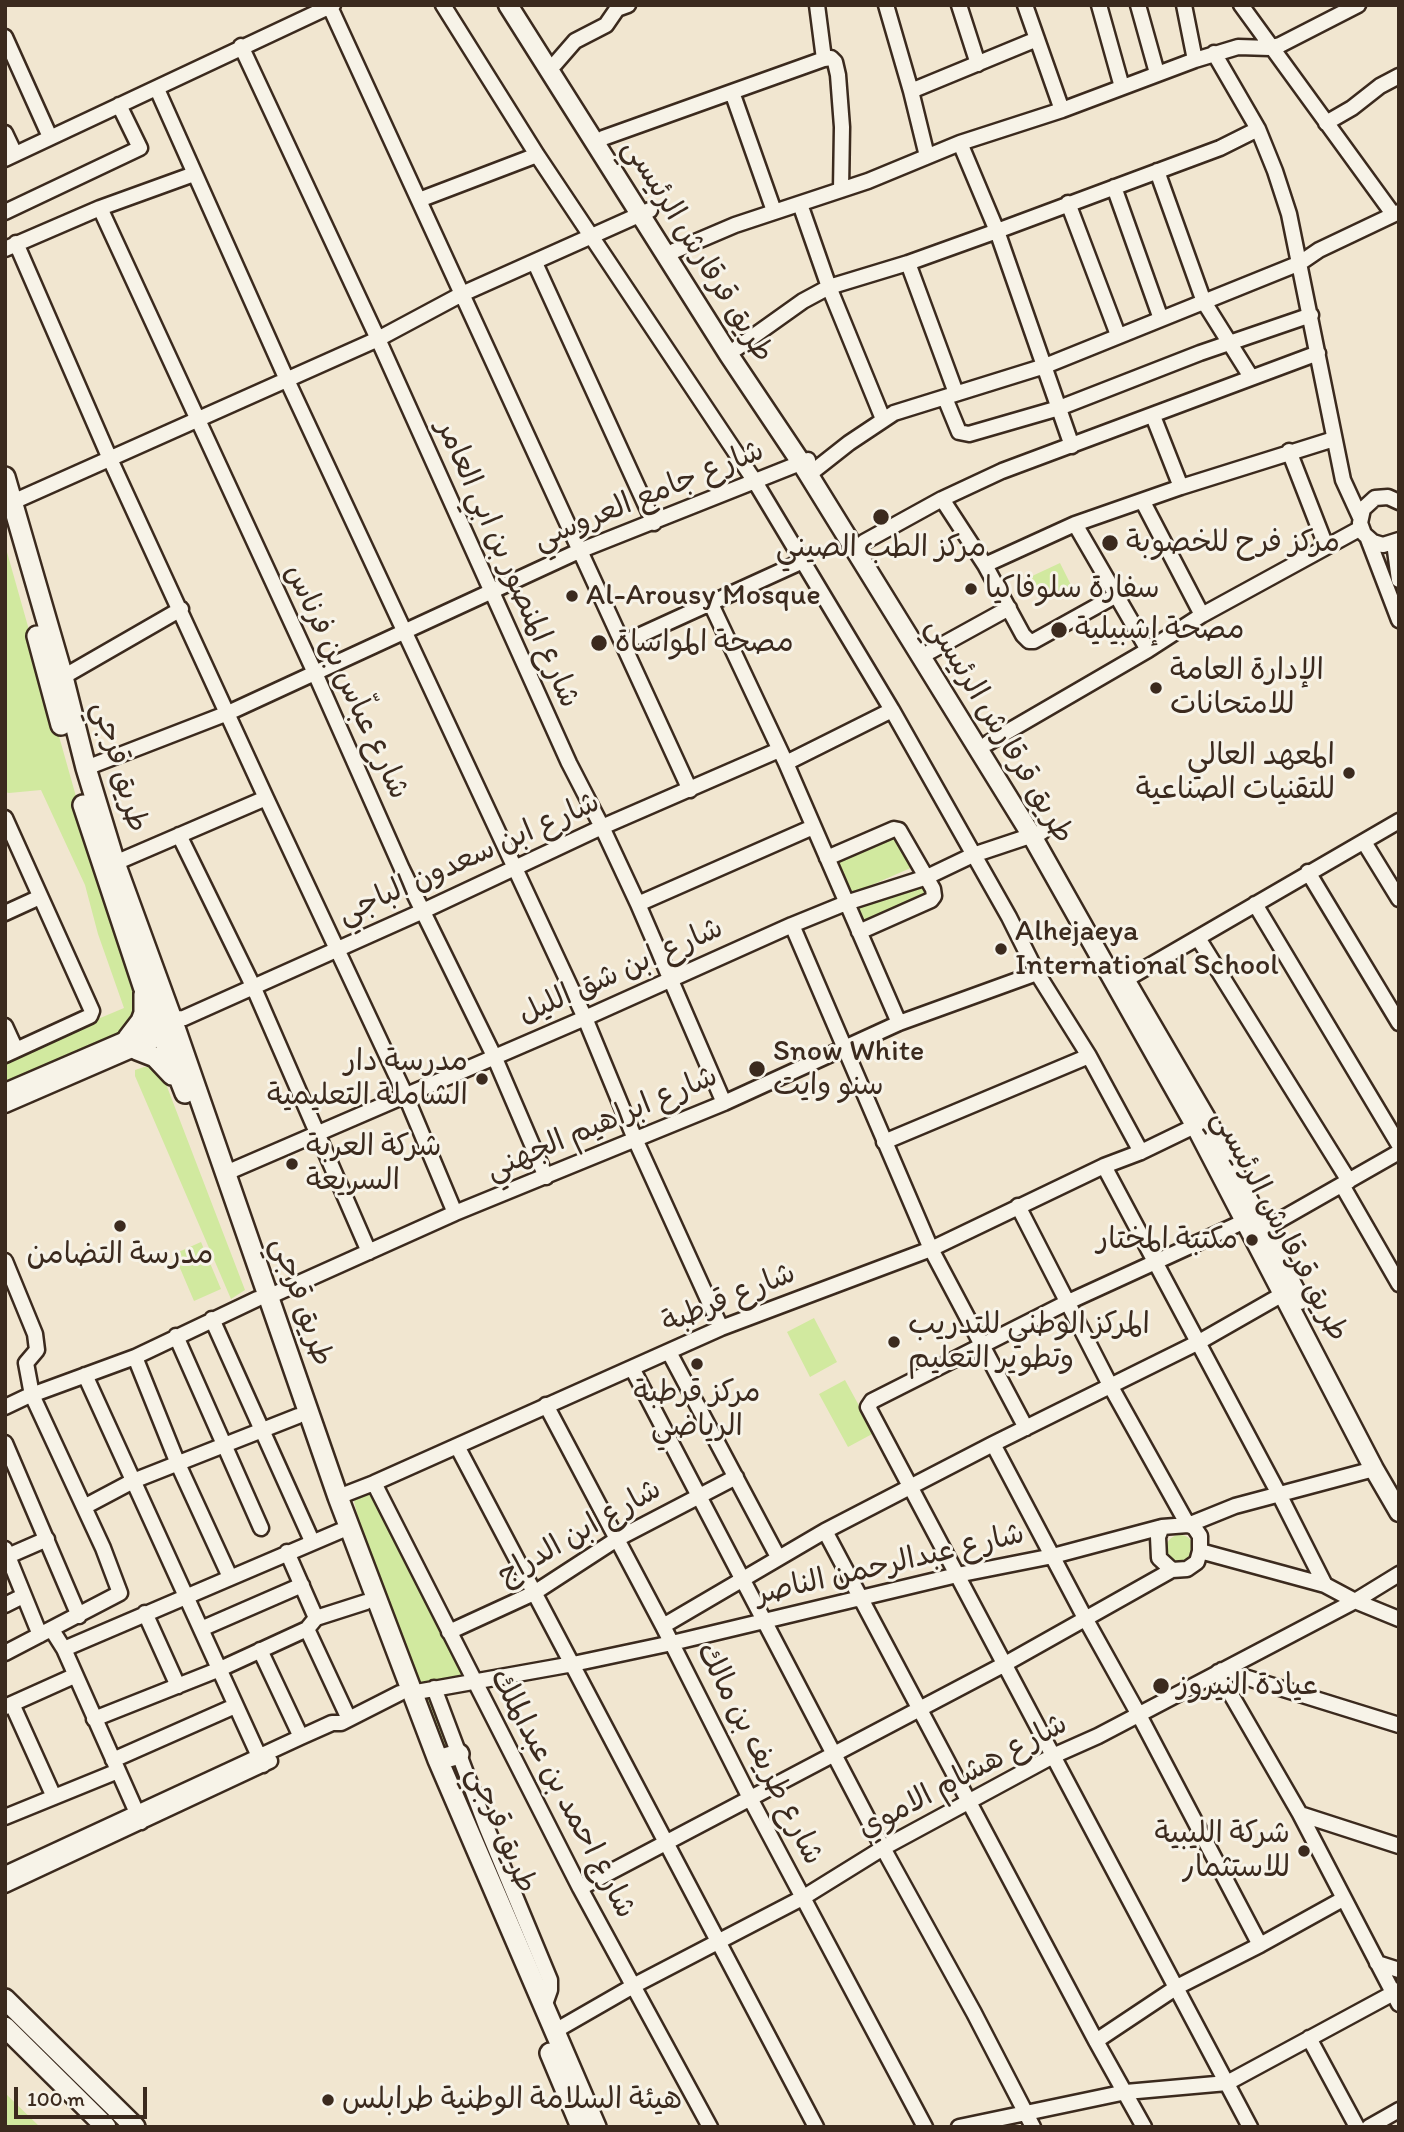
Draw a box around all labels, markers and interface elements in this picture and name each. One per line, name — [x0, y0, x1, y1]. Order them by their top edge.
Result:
street label: طريق قرقارش الرئيسي — [614, 132, 780, 370]
street label: شارع المنصور بن ابي العامر — [427, 414, 587, 714]
street label: شارع جامع العروسي — [529, 433, 769, 559]
marker: مركز الطب الصيني — [871, 507, 891, 527]
place label: مركز فرح للخصوبة — [1126, 525, 1340, 561]
place label: مركز الطب الصيني — [776, 530, 986, 566]
marker: مركز فرح للخصوبة — [1100, 533, 1120, 553]
street label: شارع عباّس بن فرناس — [276, 559, 416, 805]
place label: سفارة سلوفاكيا — [985, 571, 1160, 607]
place label: Al-Arousy Mosque — [586, 578, 821, 614]
marker: سفارة سلوفاكيا — [963, 581, 979, 597]
marker: Al-Arousy Mosque — [564, 588, 580, 604]
street label: طريق قرقارش الرئيسي — [917, 611, 1081, 851]
place label: مصحة إشبيلية — [1075, 612, 1244, 648]
marker: مصحة إشبيلية — [1049, 620, 1069, 640]
place label: مصحة المواساة — [615, 625, 794, 661]
marker: مصحة المواساة — [589, 633, 609, 653]
place label: الإدارة العامة للامتحانات — [1170, 653, 1324, 724]
marker: الإدارة العامة للامتحانات — [1148, 680, 1164, 696]
street label: طريق قرجي — [83, 698, 155, 836]
place label: المعهد العالي للتقنيات الصناعية — [1136, 738, 1335, 808]
marker: المعهد العالي للتقنيات الصناعية — [1341, 765, 1357, 781]
street label: شارع ابن سعدون الباجي — [332, 785, 606, 933]
street label: شارع ابن شق الليل — [513, 911, 729, 1033]
place label: Alhejaeya International School — [1015, 914, 1279, 984]
marker: Alhejaeya International School — [993, 941, 1009, 957]
place label: Snow White سنو وايت — [773, 1034, 924, 1104]
place label: مدرسة دار الشاملة التعليمية — [267, 1044, 468, 1114]
street label: شارع ابراهيم الجهني — [481, 1059, 723, 1189]
marker: Snow White سنو وايت — [747, 1059, 767, 1079]
marker: مدرسة دار الشاملة التعليمية — [474, 1071, 490, 1087]
street label: طريق قرقارش الرئيسي — [1203, 1104, 1355, 1348]
place label: شركة العربة السريعة — [306, 1129, 441, 1200]
marker: شركة العربة السريعة — [284, 1156, 300, 1172]
marker: مدرسة التضامن — [112, 1218, 128, 1234]
place label: مكتبة المختار — [1097, 1222, 1238, 1258]
marker: مكتبة المختار — [1244, 1232, 1260, 1248]
street label: طريق قرجي — [262, 1233, 340, 1371]
place label: مدرسة التضامن — [26, 1237, 214, 1273]
street label: شارع قرطبة — [657, 1256, 801, 1342]
place label: المركز الوطني للتدريب وتطوير التعليم — [908, 1307, 1150, 1378]
marker: المركز الوطني للتدريب وتطوير التعليم — [886, 1334, 902, 1350]
marker: مركز قرطبة الرياضي — [689, 1356, 705, 1372]
place label: مركز قرطبة الرياضي — [633, 1375, 761, 1446]
street label: شارع ابن الدراج — [492, 1472, 668, 1594]
street label: شارع عبدالرحمن الناصر — [752, 1517, 1028, 1613]
street label: شارع طريف بن مالك — [687, 1637, 831, 1871]
street label: شارع احمد بن عبدالملك — [481, 1663, 643, 1925]
place label: عيادة النيروز — [1177, 1668, 1318, 1704]
marker: عيادة النيروز — [1151, 1676, 1171, 1696]
street label: شارع هشام الاموي — [852, 1707, 1074, 1847]
street label: طريق قرجي — [458, 1761, 544, 1899]
place label: شركة الليبية للاستثمار — [1155, 1816, 1290, 1886]
marker: شركة الليبية للاستثمار — [1296, 1843, 1312, 1859]
scale bar — [18, 2072, 150, 2116]
place label: هيئة السلامة الوطنية طرابلس — [342, 2082, 682, 2118]
text: 100 m — [27, 2086, 85, 2111]
marker: هيئة السلامة الوطنية طرابلس — [320, 2092, 336, 2108]

